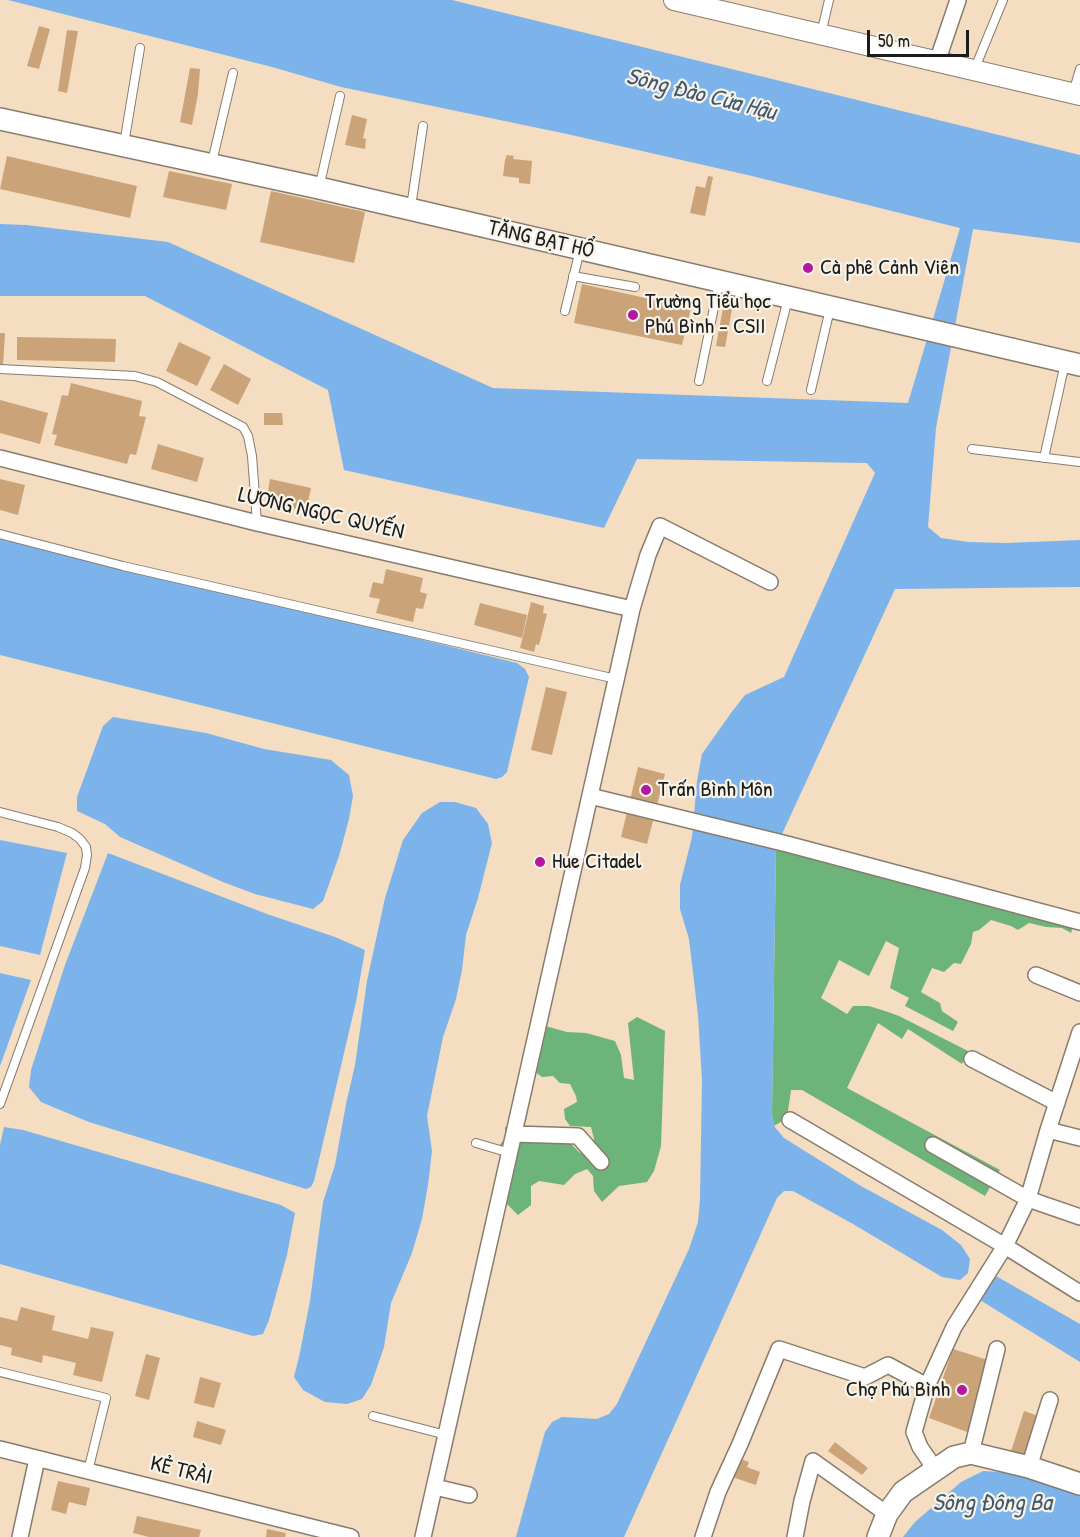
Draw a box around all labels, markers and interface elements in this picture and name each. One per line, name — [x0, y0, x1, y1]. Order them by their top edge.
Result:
scale bar — [870, 18, 972, 56]
text: 50 m — [878, 28, 910, 53]
water label: Sông Đào Cửa Hậu — [623, 62, 779, 128]
street label: TĂNG BẠT HỔ — [485, 215, 597, 265]
place label: Cà phê Cảnh Viên — [820, 255, 959, 281]
marker: Cà phê Cảnh Viên — [801, 261, 815, 275]
place label: Trường Tiểu học Phú Bình - CSII — [645, 289, 771, 340]
marker: Trường Tiểu học Phú Bình - CSII — [626, 308, 640, 322]
street label: LƯƠNG NGỌC QUYẾN — [236, 482, 406, 546]
place label: Trấn Bình Môn — [658, 777, 773, 803]
marker: Trấn Bình Môn — [639, 783, 653, 797]
place label: Hue Citadel — [552, 849, 641, 875]
marker: Hue Citadel — [533, 855, 547, 869]
place label: Chợ Phú Bình — [846, 1377, 950, 1403]
marker: Chợ Phú Bình — [955, 1383, 969, 1397]
street label: KẺ TRÀI — [147, 1451, 215, 1491]
water label: Sông Đông Ba — [932, 1490, 1052, 1518]

